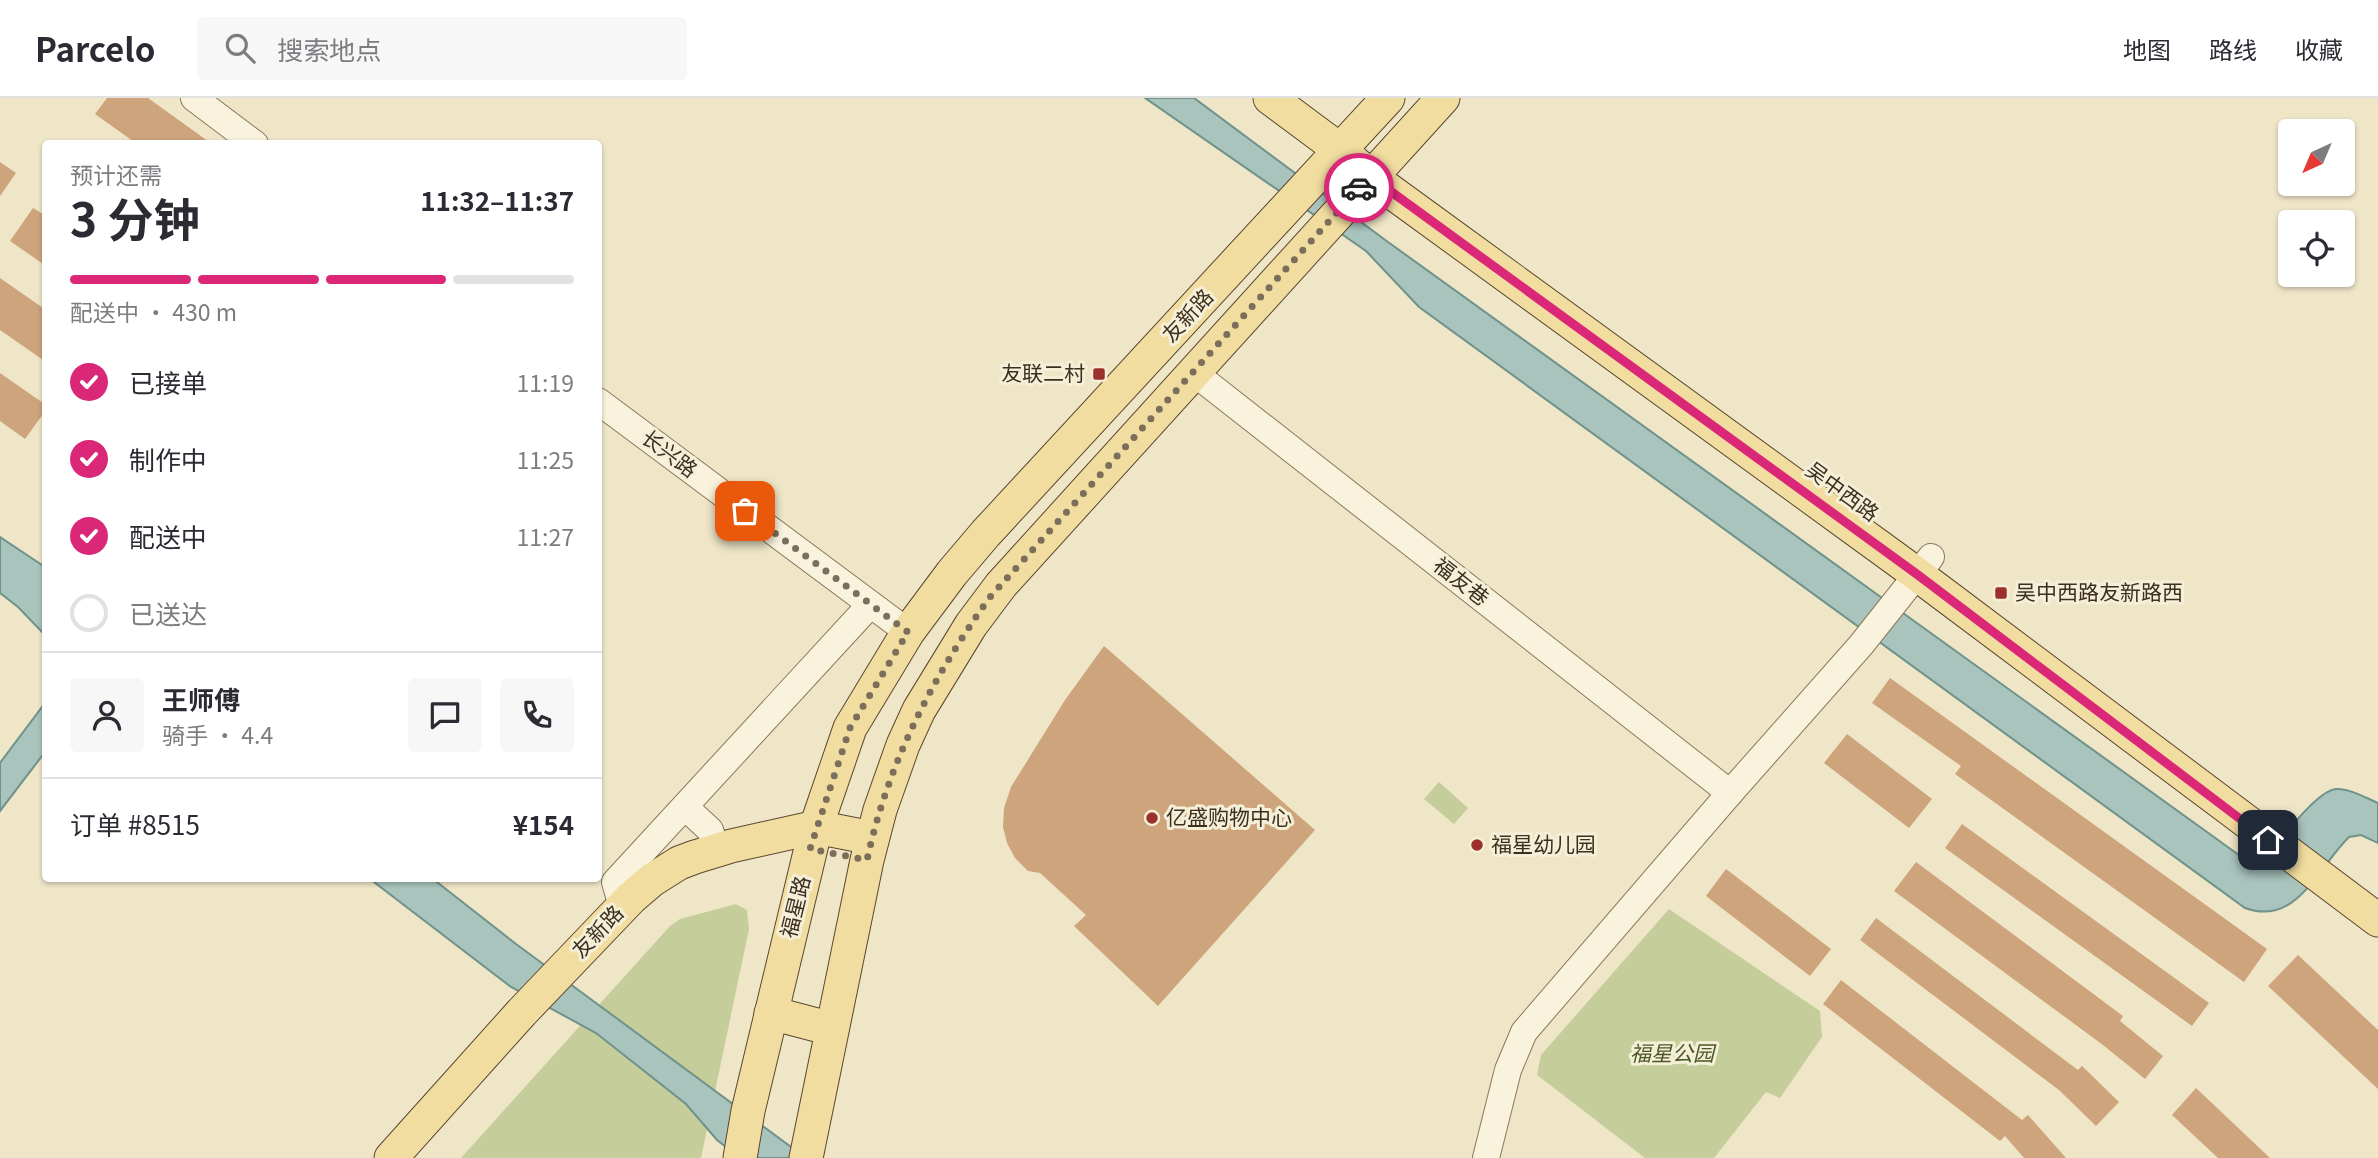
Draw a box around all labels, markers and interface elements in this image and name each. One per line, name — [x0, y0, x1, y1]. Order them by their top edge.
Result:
search box — [197, 17, 687, 80]
text: Parcelo — [35, 24, 155, 72]
icon: search — [221, 29, 259, 67]
text: 搜索地点 — [277, 30, 381, 67]
text: 地图 — [2123, 31, 2171, 66]
text: 路线 — [2209, 31, 2257, 66]
text: 收藏 — [2295, 31, 2343, 66]
north arrow — [2278, 119, 2356, 196]
map controls — [2278, 119, 2355, 287]
courier — [1324, 153, 1394, 223]
text: 预计还需 — [70, 157, 162, 191]
icon: car — [1340, 169, 1378, 207]
text: 11:32–11:37 — [420, 181, 574, 218]
text: 3 分钟 — [70, 184, 200, 250]
button: locate — [2278, 210, 2355, 287]
street label: 友新路 — [1154, 281, 1219, 348]
text: 配送中 · 430 m — [70, 294, 237, 328]
place label: 友联二村 — [1001, 357, 1085, 387]
icon: check — [70, 363, 108, 401]
text: 已接单 — [129, 363, 207, 400]
text: 11:19 — [517, 365, 574, 399]
marker: 友联二村 — [1091, 366, 1107, 382]
street label: 长兴路 — [636, 421, 704, 483]
icon: check — [70, 440, 108, 478]
text: 制作中 — [129, 440, 207, 477]
text: 11:25 — [517, 442, 574, 476]
street label: 吴中西路 — [1800, 454, 1886, 527]
pin — [715, 481, 775, 541]
icon: bag — [726, 492, 764, 530]
icon: check — [70, 517, 108, 555]
text: 配送中 — [129, 517, 207, 554]
text: 11:27 — [517, 519, 574, 553]
street label: 福友巷 — [1428, 549, 1496, 612]
place label: 吴中西路友新路西 — [2015, 576, 2183, 606]
marker: 吴中西路友新路西 — [1993, 585, 2009, 601]
text: 已送达 — [129, 594, 207, 631]
button: person — [70, 678, 144, 752]
button: chat — [408, 678, 482, 752]
button: phone — [500, 678, 574, 752]
text: 王师傅 — [162, 680, 240, 717]
text: 骑手 · 4.4 — [162, 717, 273, 751]
place label: 亿盛购物中心 — [1166, 801, 1292, 831]
text: 订单 #8515 — [70, 805, 200, 842]
text: ¥154 — [513, 805, 574, 842]
marker: 亿盛购物中心 — [1144, 810, 1160, 826]
pin — [2238, 810, 2298, 870]
icon: home — [2249, 821, 2287, 859]
place label: 福星幼儿园 — [1491, 828, 1596, 858]
marker: 福星幼儿园 — [1469, 837, 1485, 853]
street label: 福星路 — [772, 872, 816, 941]
street label: 友新路 — [564, 898, 629, 964]
park label: 福星公园 — [1630, 1037, 1717, 1067]

